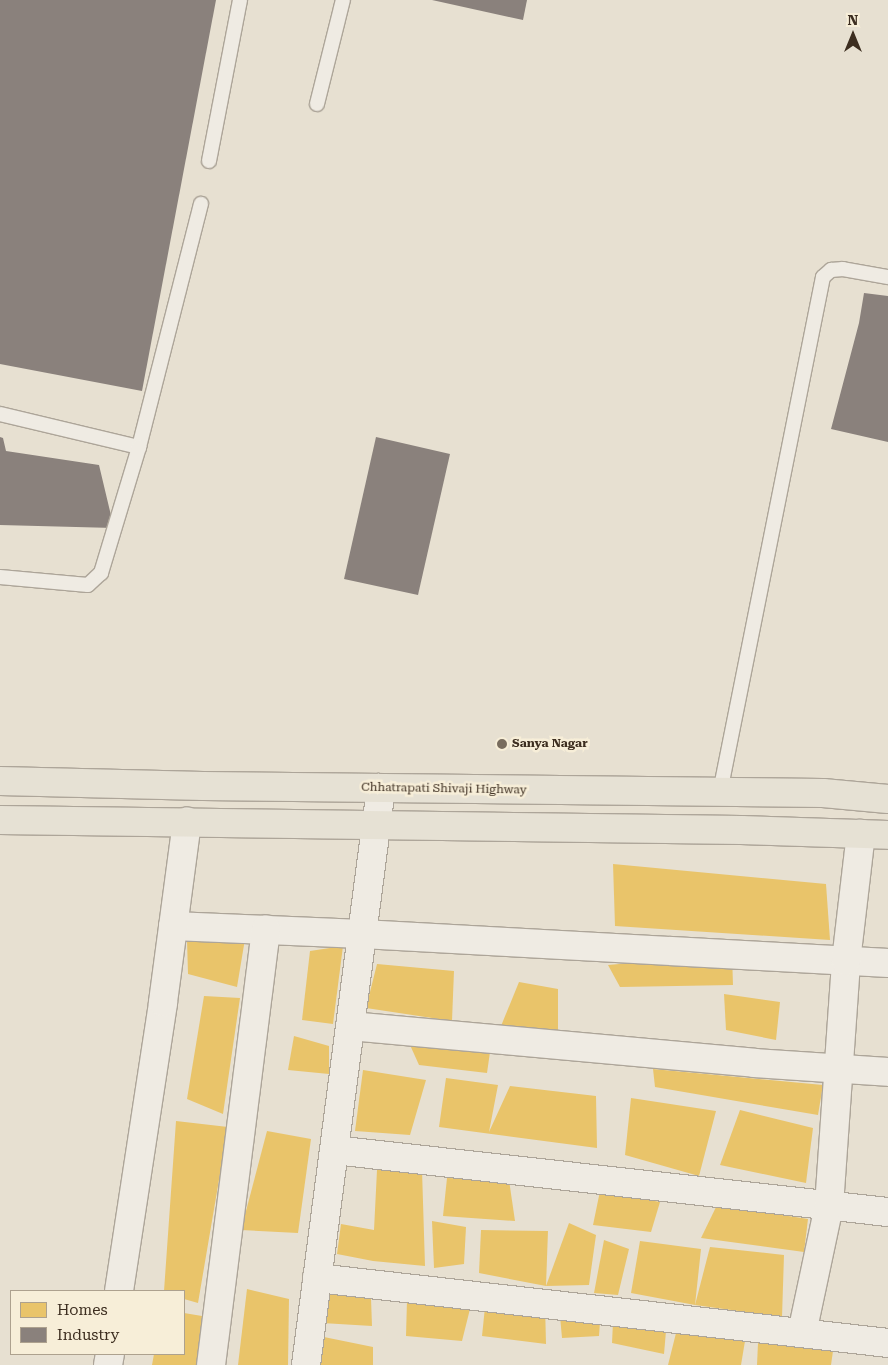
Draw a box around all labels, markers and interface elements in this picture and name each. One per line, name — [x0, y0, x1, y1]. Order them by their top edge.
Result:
north arrow — [828, 10, 878, 60]
text: N — [848, 12, 858, 28]
place label: Sanya Nagar — [512, 737, 588, 751]
marker: Sanya Nagar — [496, 738, 508, 750]
street label: Chhatrapati Shivaji Highway — [361, 780, 527, 798]
legend — [10, 1290, 185, 1355]
text: Homes — [57, 1301, 108, 1319]
text: Industry — [57, 1326, 119, 1344]

